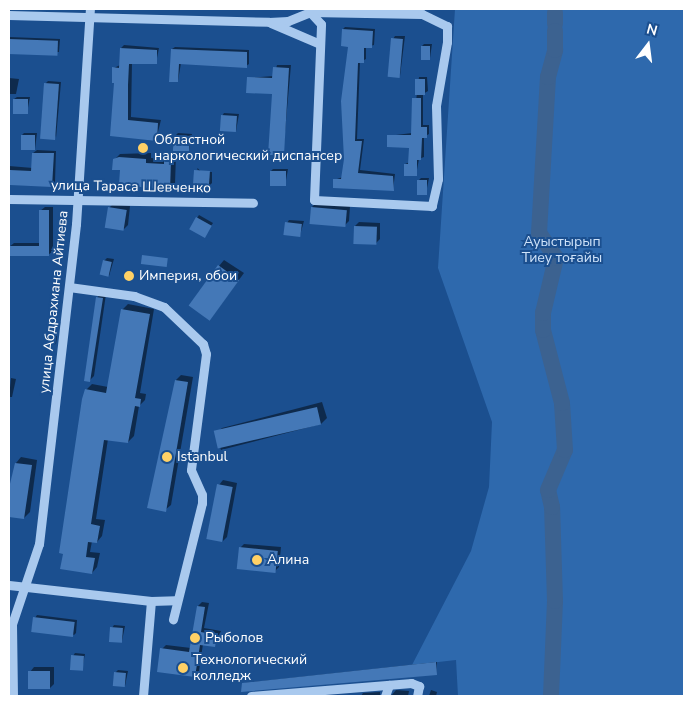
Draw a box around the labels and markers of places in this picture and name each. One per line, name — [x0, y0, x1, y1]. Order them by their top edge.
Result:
place label: Областной наркологический диспансер — [154, 132, 342, 164]
marker: Областной наркологический диспансер — [136, 141, 150, 155]
place label: Империя, обои — [139, 268, 237, 284]
marker: Империя, обои — [123, 270, 135, 282]
place label: Istanbul — [177, 449, 228, 465]
marker: Istanbul — [161, 451, 173, 463]
place label: Алина — [267, 552, 309, 568]
marker: Алина — [251, 554, 263, 566]
place label: Рыболов — [205, 630, 263, 646]
marker: Рыболов — [189, 632, 201, 644]
place label: Технологический колледж — [193, 652, 307, 684]
marker: Технологический колледж — [177, 662, 189, 674]

